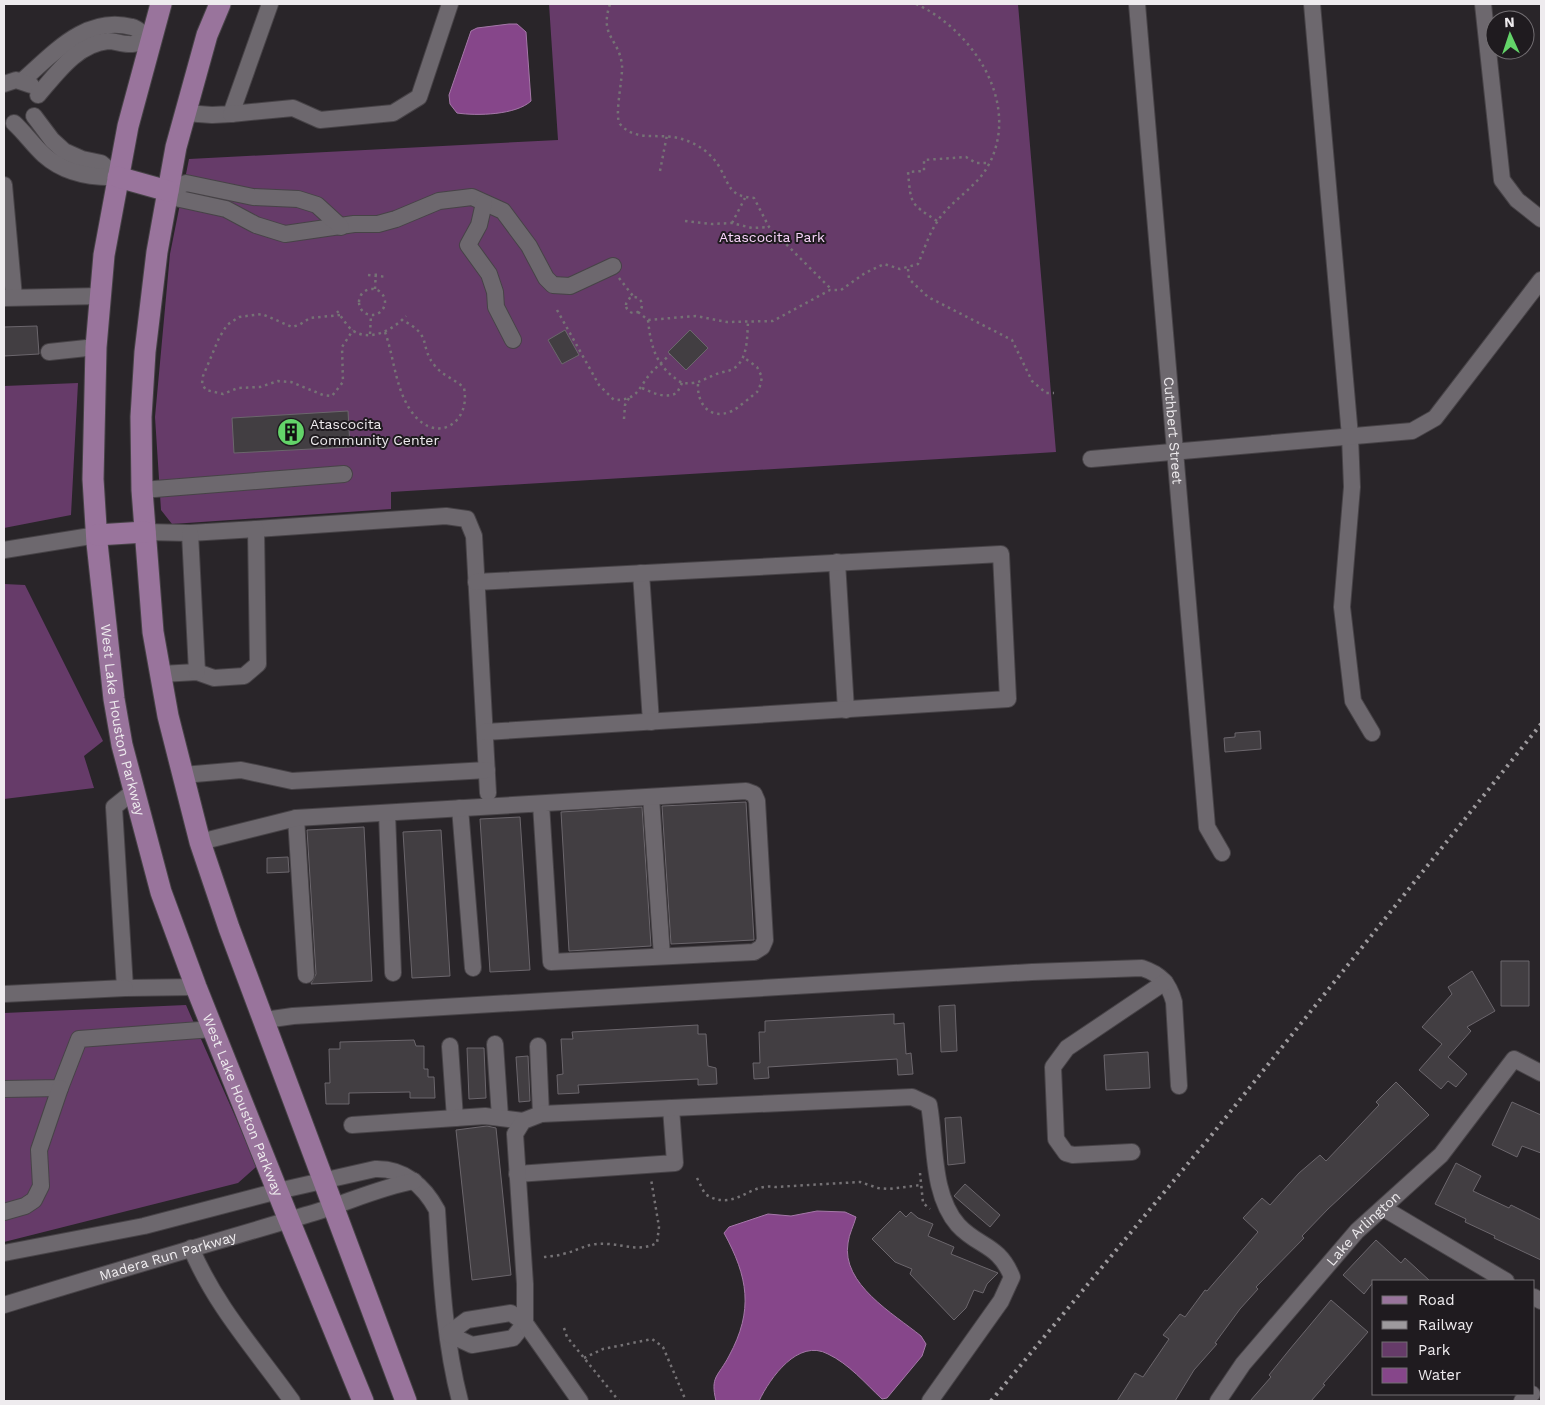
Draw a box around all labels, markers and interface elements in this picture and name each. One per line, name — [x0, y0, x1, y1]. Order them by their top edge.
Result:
north arrow — [1485, 10, 1535, 60]
text: N — [1504, 14, 1515, 30]
park label: Atascocita Park — [719, 229, 825, 245]
street label: Cuthbert Street — [1161, 376, 1186, 485]
place label: Atascocita Community Center — [310, 416, 439, 448]
building icon: Atascocita Community Center — [276, 417, 306, 447]
street label: West Lake Houston Parkway — [98, 623, 149, 818]
street label: West Lake Houston Parkway — [200, 1011, 287, 1199]
street label: Lake Arlington — [1323, 1188, 1403, 1269]
street label: Madera Run Parkway — [97, 1228, 239, 1284]
legend — [1372, 1280, 1535, 1395]
text: Road — [1418, 1291, 1455, 1309]
text: Railway — [1418, 1316, 1473, 1334]
text: Park — [1418, 1341, 1451, 1359]
text: Water — [1418, 1366, 1461, 1384]

